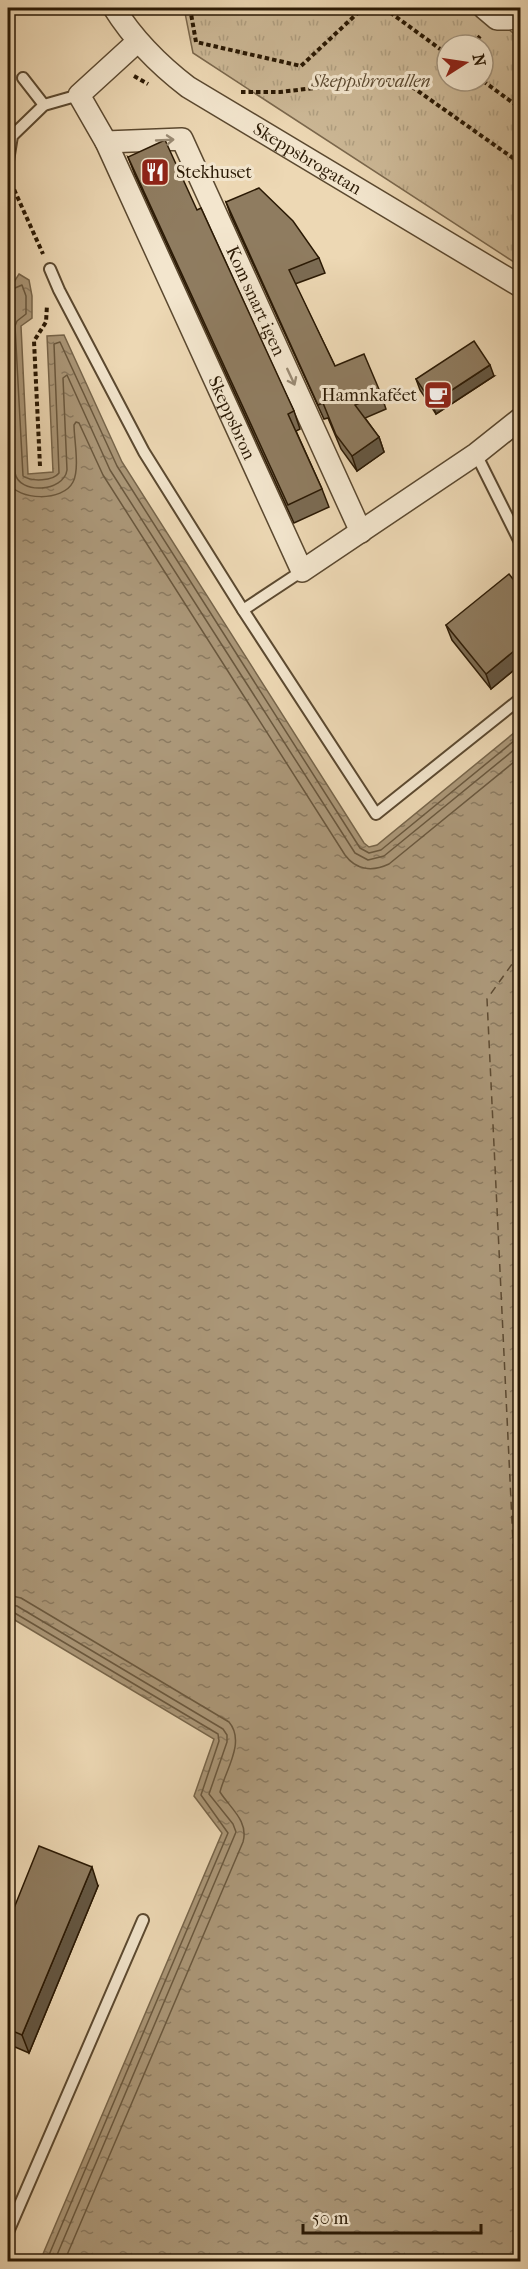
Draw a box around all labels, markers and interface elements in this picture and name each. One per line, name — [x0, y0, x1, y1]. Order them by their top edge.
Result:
north arrow — [435, 33, 495, 93]
text: N — [469, 52, 490, 69]
park label: Skeppsbrovallen — [310, 71, 431, 92]
street label: Skeppsbrogatan — [249, 118, 366, 200]
one-way arrow — [154, 134, 174, 145]
restaurant icon: Stekhuset — [139, 156, 171, 188]
place label: Stekhuset — [176, 162, 252, 183]
street label: Kom snart igen — [221, 243, 290, 360]
one-way arrow — [285, 367, 297, 385]
street label: Skeppsbron — [203, 373, 260, 464]
cafe icon: Hamnkaféet — [422, 379, 454, 411]
place label: Hamnkaféet — [322, 385, 418, 406]
scale bar — [303, 2197, 482, 2235]
text: 50 m — [312, 2208, 349, 2229]

